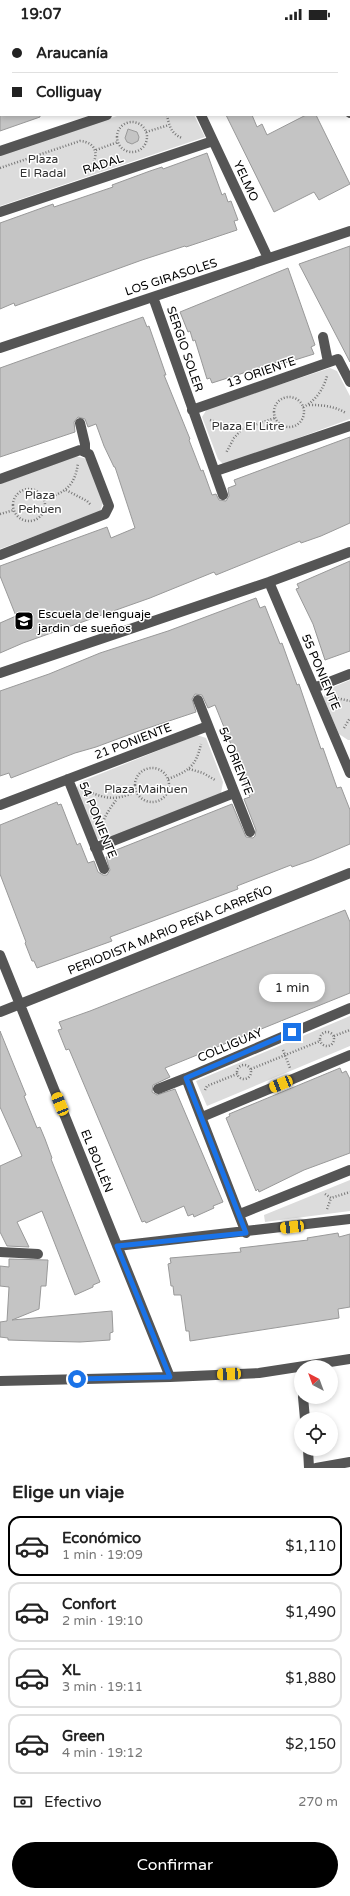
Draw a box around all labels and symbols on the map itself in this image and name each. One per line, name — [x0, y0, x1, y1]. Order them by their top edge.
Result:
street label: RADAL — [81, 151, 125, 177]
park label: Plaza El Radal — [20, 152, 66, 180]
street label: YELMO — [230, 158, 262, 204]
street label: LOS GIRASOLES — [123, 255, 219, 299]
street label: SERGIO SOLER — [164, 305, 206, 393]
street label: 13 ORIENTE — [225, 354, 298, 390]
park label: Plaza El Litre — [211, 419, 285, 433]
park label: Plaza Pehuen — [18, 488, 62, 516]
place label: Escuela de lenguaje jardin de sueños — [37, 607, 151, 635]
school or university icon: Escuela de lenguaje jardin de sueños — [13, 610, 35, 632]
street label: 55 PONIENTE — [299, 632, 343, 712]
street label: 21 PONIENTE — [93, 720, 174, 762]
street label: 54 ORIENTE — [216, 725, 256, 797]
street label: 54 PONIENTE — [76, 780, 120, 861]
park label: Plaza Maihuen — [104, 782, 188, 796]
street label: PERIODISTA MARIO PEÑA CARREÑO — [66, 882, 275, 978]
callout: 1 min — [259, 974, 325, 1002]
route end — [283, 1023, 301, 1041]
street label: COLLIGUAY — [196, 1025, 265, 1065]
car — [268, 1074, 294, 1094]
car — [50, 1091, 70, 1117]
street label: EL BOLLÉN — [78, 1127, 116, 1195]
car — [279, 1220, 305, 1234]
north arrow — [294, 1360, 338, 1404]
car — [217, 1367, 241, 1381]
route start — [68, 1370, 86, 1388]

